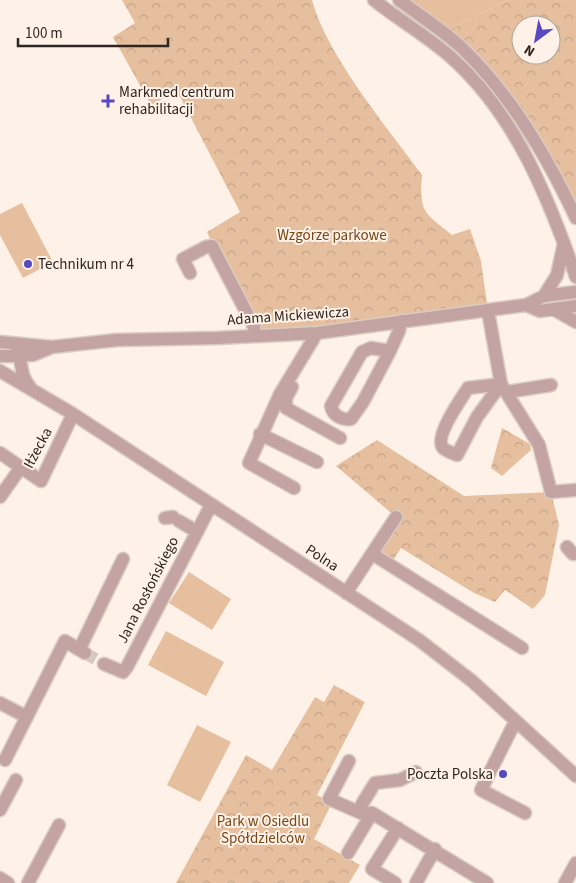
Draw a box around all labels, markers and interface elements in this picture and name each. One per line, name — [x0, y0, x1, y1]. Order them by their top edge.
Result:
scale bar — [18, 15, 168, 47]
north arrow — [511, 15, 561, 65]
text: 100 m — [25, 23, 63, 44]
text: N — [520, 39, 539, 61]
place label: Markmed centrum rehabilitacji — [119, 82, 234, 120]
marker: Markmed centrum rehabilitacji — [101, 94, 115, 108]
park label: Wzgórze parkowe — [277, 225, 387, 246]
place label: Technikum nr 4 — [38, 254, 135, 275]
marker: Technikum nr 4 — [22, 258, 34, 270]
street label: Adama Mickiewicza — [226, 301, 350, 331]
street label: Iłżecka — [18, 424, 58, 472]
street label: Jana Rosłońskiego — [112, 533, 184, 647]
street label: Polna — [301, 539, 343, 577]
place label: Poczta Polska — [407, 764, 493, 785]
marker: Poczta Polska — [497, 768, 509, 780]
park label: Park w Osiedlu Spółdzielców — [217, 811, 309, 849]

